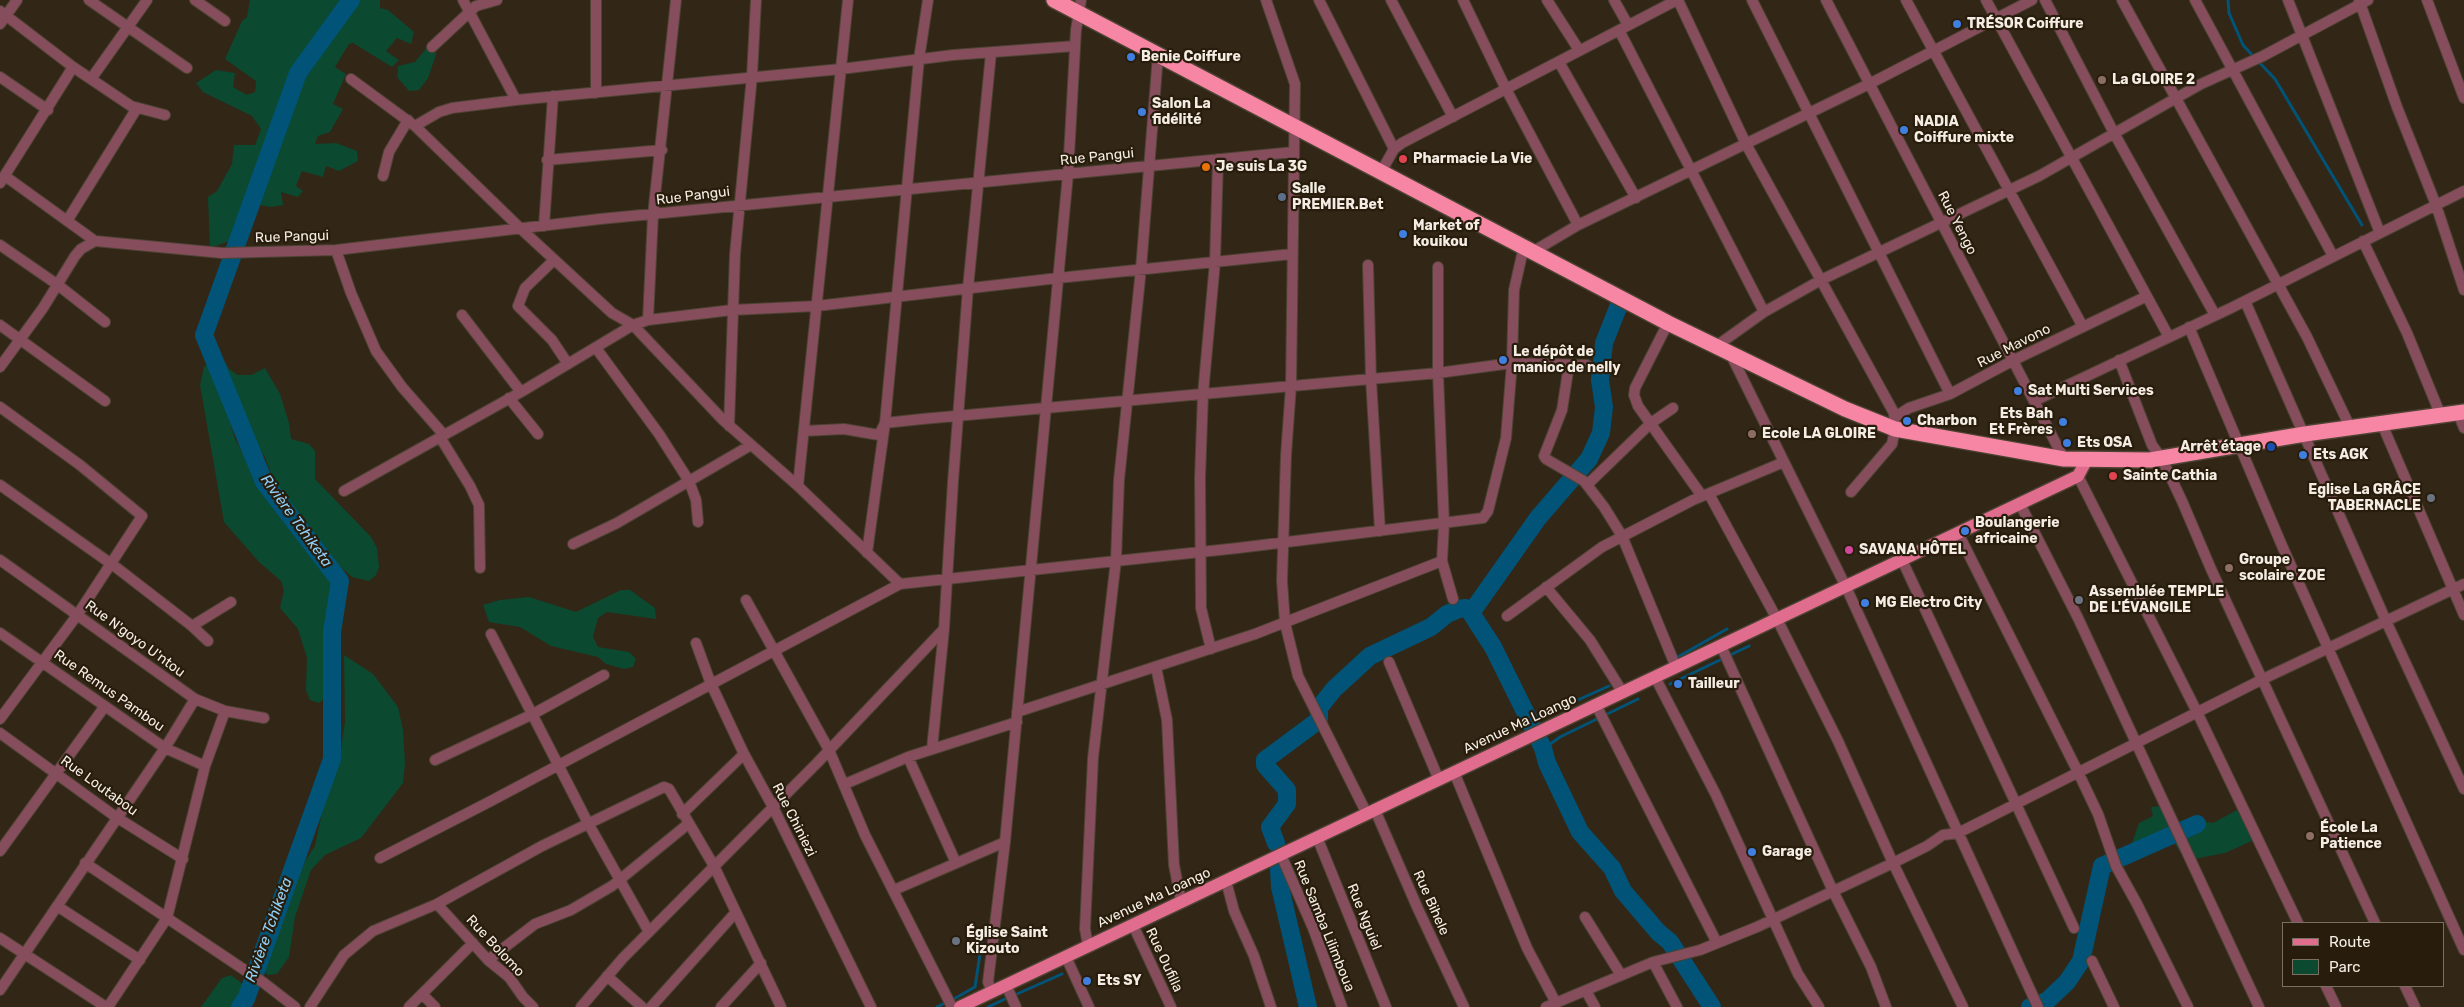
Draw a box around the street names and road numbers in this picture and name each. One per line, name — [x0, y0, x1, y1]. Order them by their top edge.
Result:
street label: Rue Pangui — [1059, 145, 1135, 169]
street label: Rue Pangui — [655, 183, 731, 209]
street label: Rue Yengo — [1934, 188, 1980, 258]
street label: Rue Pangui — [255, 227, 329, 247]
street label: Rue Mavono — [1975, 320, 2053, 372]
street label: Rue N'goyo U'ntou — [82, 597, 188, 681]
street label: Rue Remus Pambou — [51, 647, 167, 735]
street label: Avenue Ma Loango — [1461, 690, 1579, 758]
street label: Rue Loutabou — [57, 752, 141, 820]
street label: Rue Chiniezi — [768, 780, 820, 860]
street label: Rue Samba Lilimboua — [1290, 858, 1358, 994]
street label: Avenue Ma Loango — [1095, 864, 1213, 932]
street label: Rue Bihele — [1409, 868, 1453, 938]
street label: Rue Nguiel — [1343, 881, 1385, 953]
street label: Rue Bolomo — [462, 912, 528, 980]
street label: Rue Oufilla — [1142, 925, 1186, 995]

